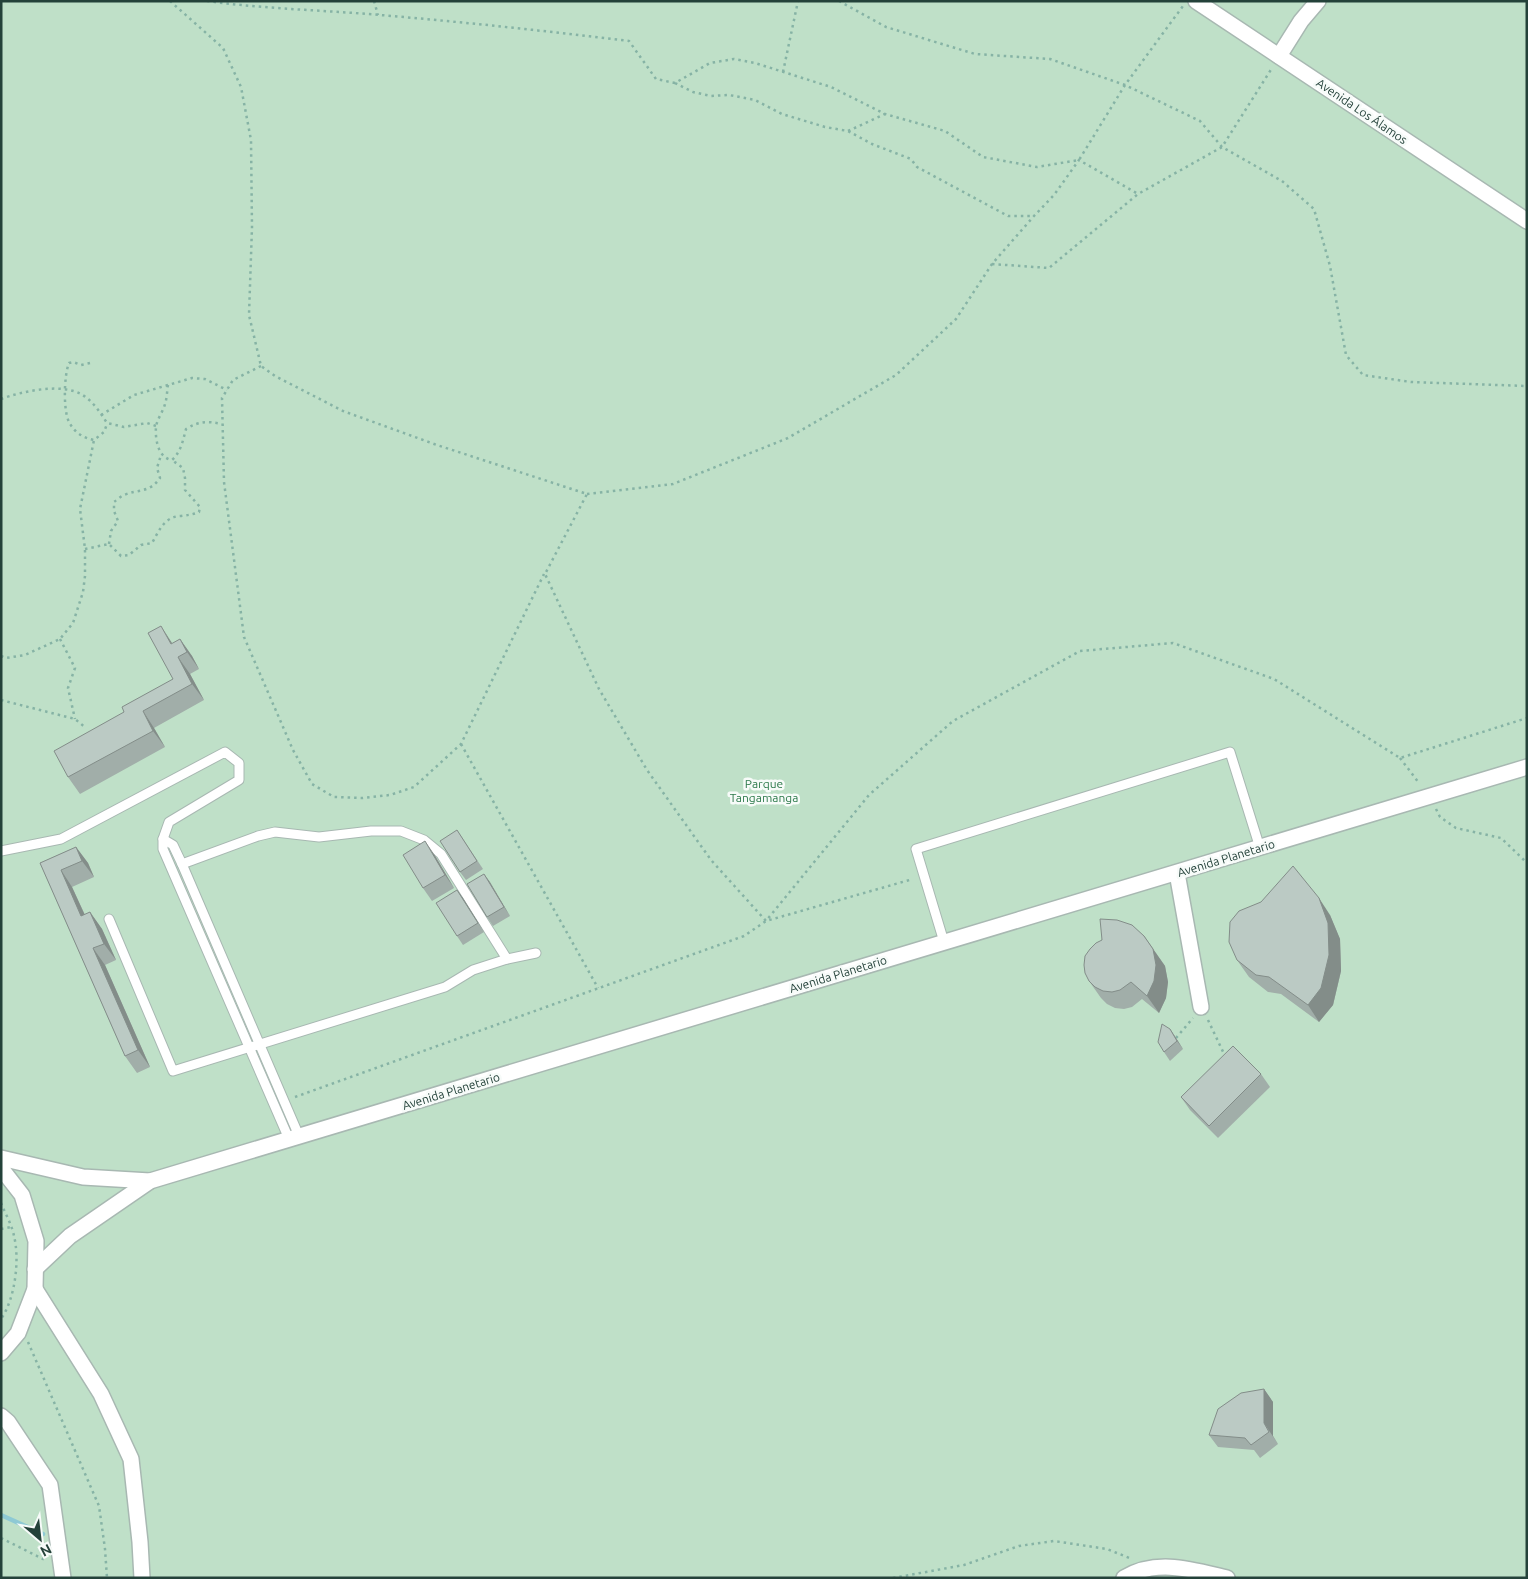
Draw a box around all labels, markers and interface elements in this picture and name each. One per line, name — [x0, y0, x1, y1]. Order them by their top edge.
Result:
street label: Avenida Los Álamos — [1314, 76, 1410, 146]
park label: Parque Tangamanga — [730, 777, 798, 804]
street label: Avenida Planetario — [1176, 837, 1276, 879]
street label: Avenida Planetario — [788, 953, 888, 995]
street label: Avenida Planetario — [401, 1070, 501, 1112]
north arrow — [15, 1514, 65, 1564]
text: N — [38, 1541, 54, 1560]

